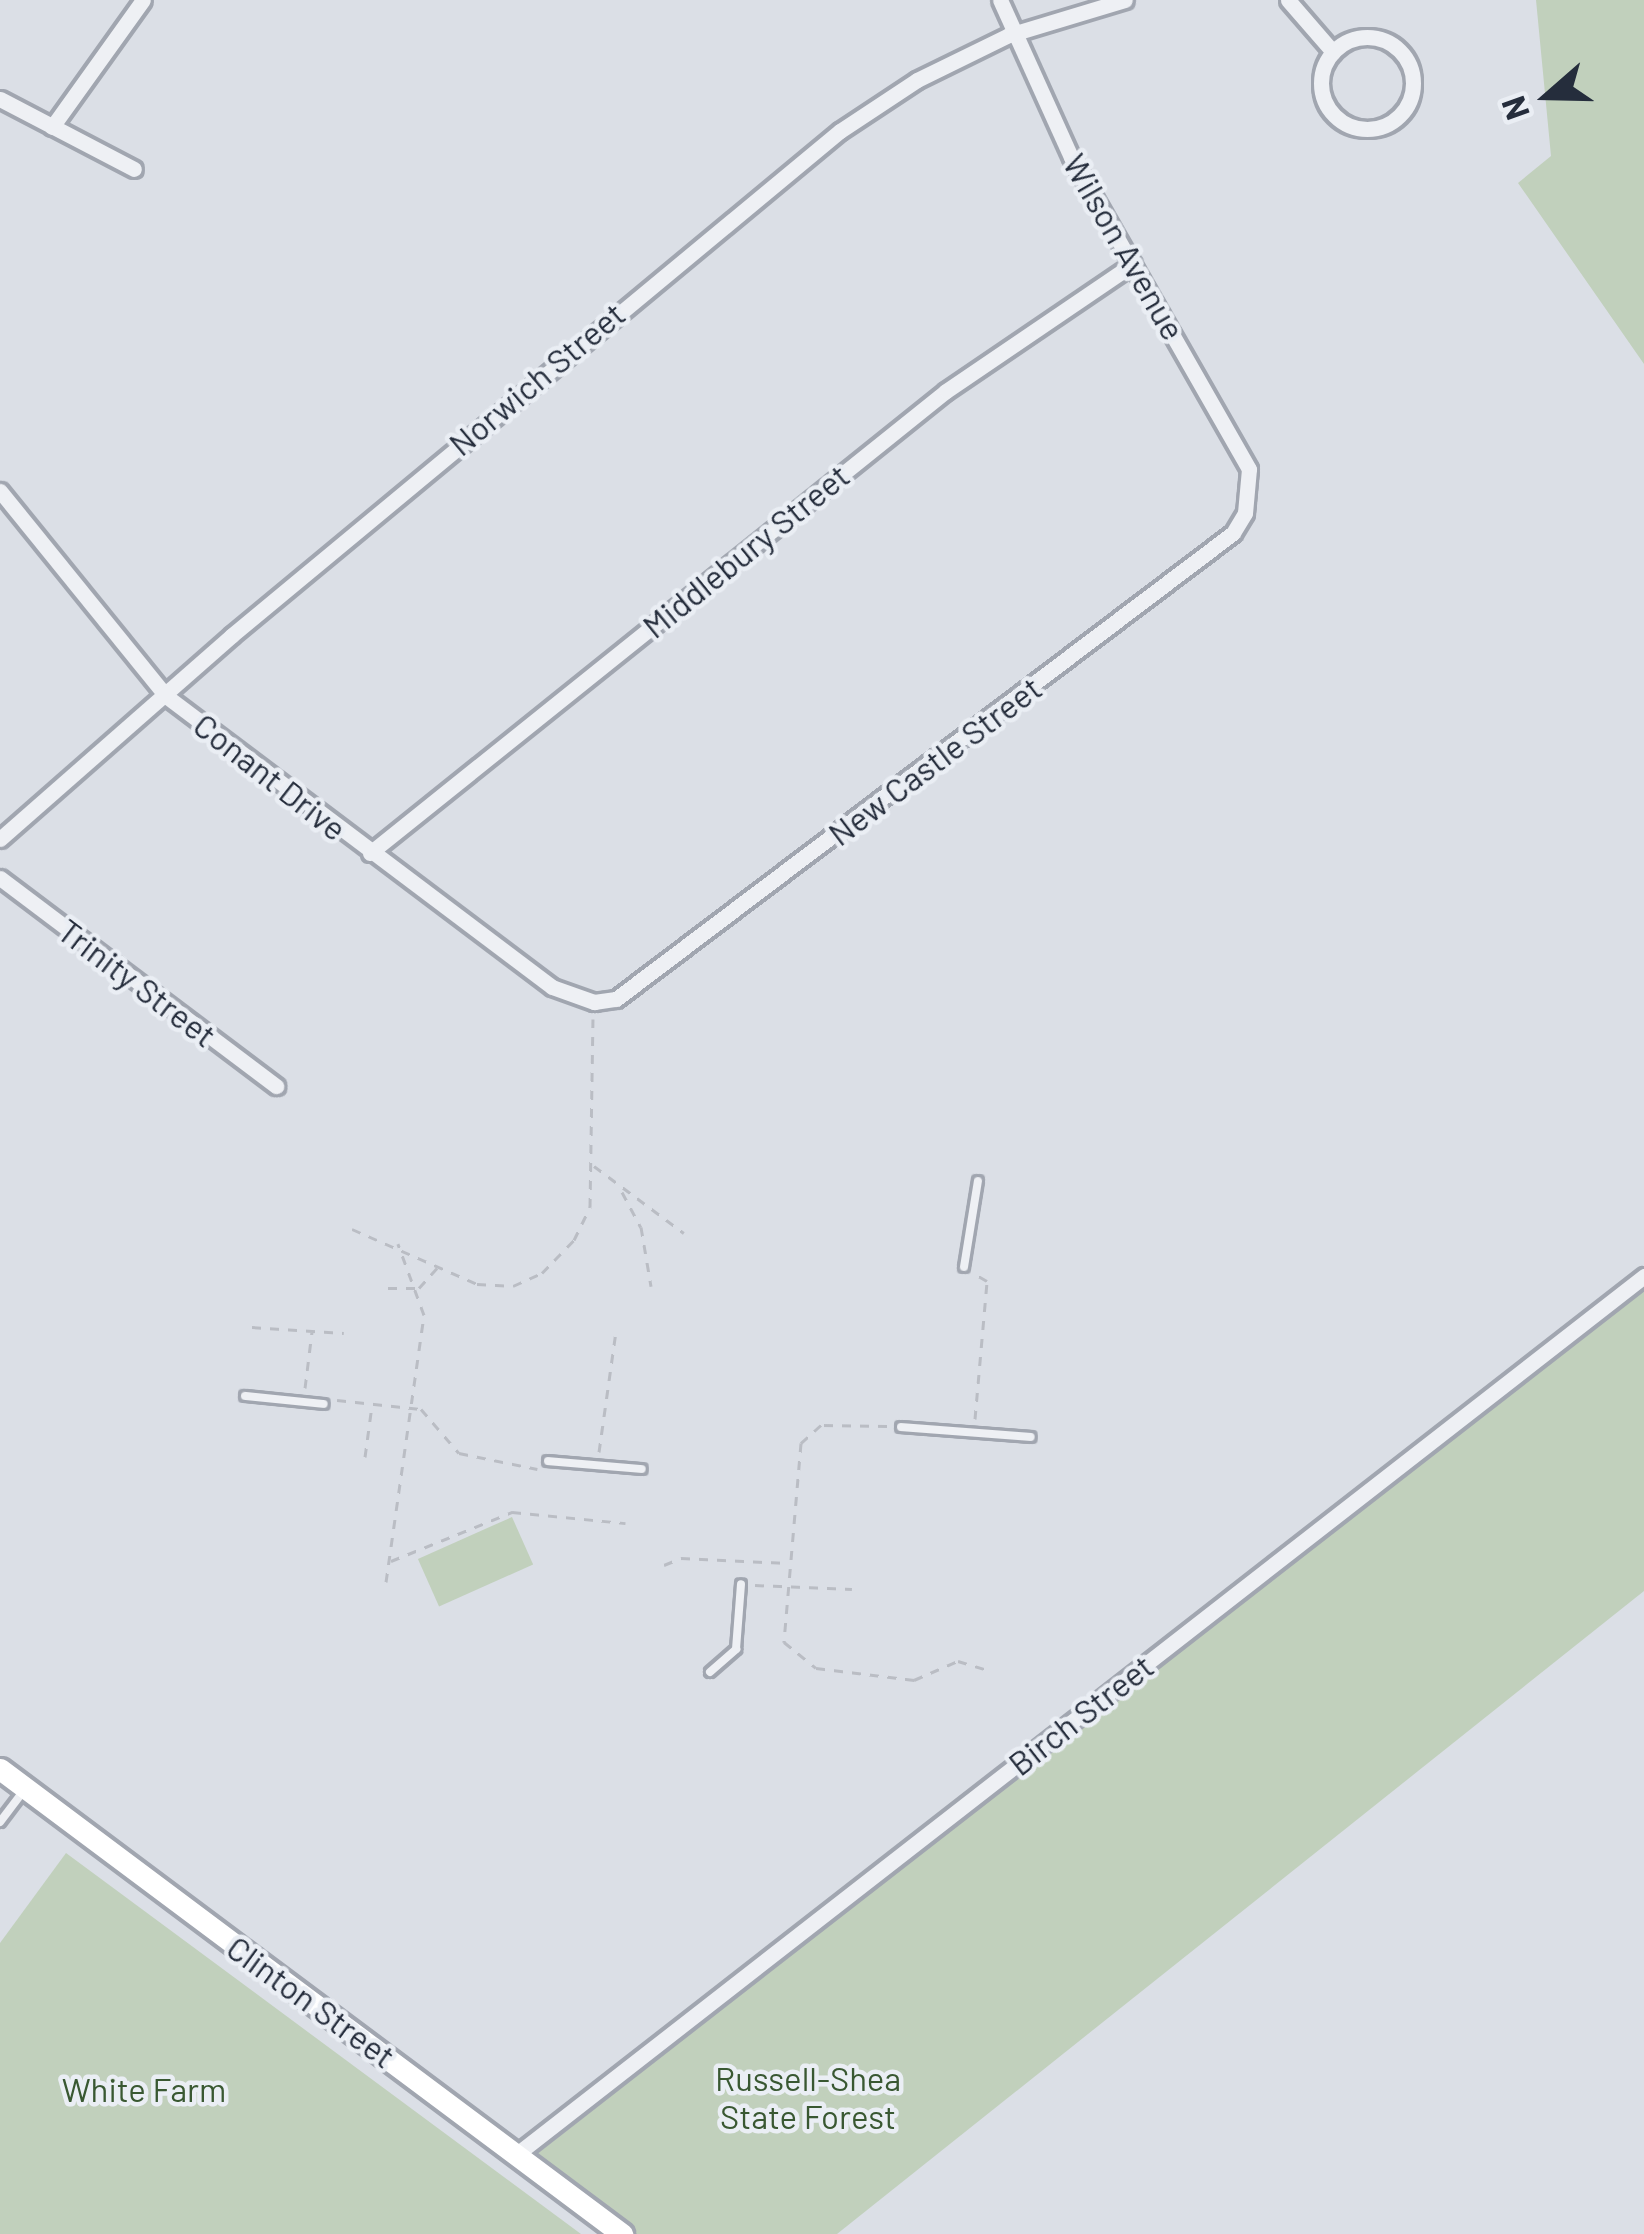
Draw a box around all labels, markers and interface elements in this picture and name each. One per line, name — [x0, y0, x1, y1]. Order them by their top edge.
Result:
north arrow — [1488, 36, 1608, 156]
text: N — [1492, 91, 1537, 125]
street label: Wilson Avenue — [1055, 147, 1193, 347]
street label: Norwich Street — [441, 294, 633, 464]
street label: Middlebury Street — [635, 456, 857, 646]
street label: New Castle Street — [821, 668, 1049, 854]
street label: Conant Drive — [186, 705, 354, 849]
street label: Trinity Street — [50, 911, 224, 1055]
street label: Birch Street — [1001, 1646, 1161, 1784]
street label: Clinton Street — [219, 1928, 403, 2076]
park label: Russell-Shea State Forest — [715, 2059, 901, 2137]
park label: White Farm — [62, 2070, 226, 2110]

